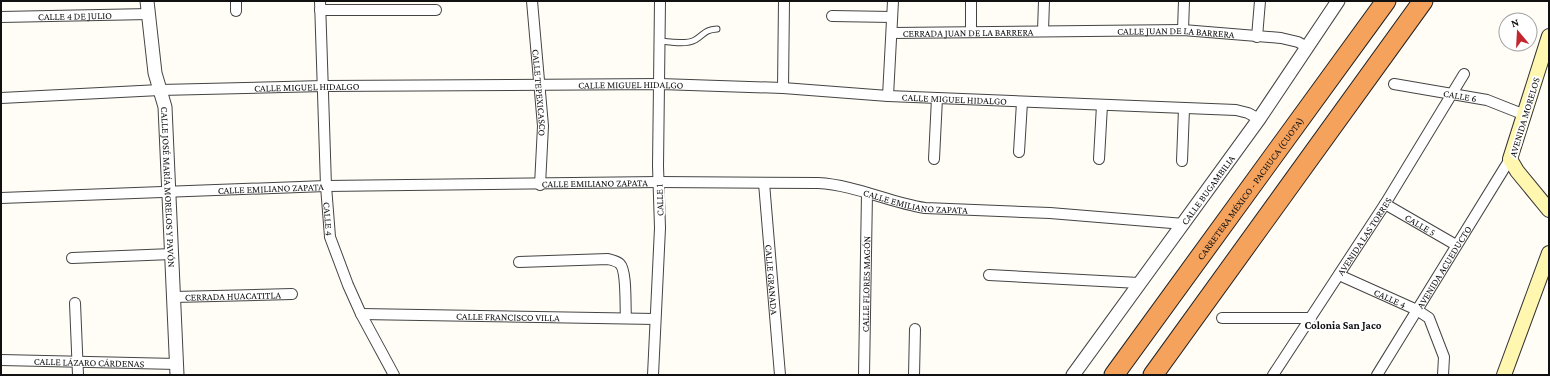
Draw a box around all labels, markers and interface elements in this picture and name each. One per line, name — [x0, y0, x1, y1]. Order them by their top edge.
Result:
street label: CALLE 4 DE JULIO — [38, 10, 112, 22]
north arrow — [1498, 12, 1538, 52]
text: N — [1509, 15, 1521, 29]
street label: CALLE JUAN DE LA BARRERA — [1117, 25, 1235, 40]
street label: CERRADA JUAN DE LA BARRERA — [903, 27, 1034, 39]
street label: CALLE TEPEXICASCO — [530, 49, 548, 137]
street label: AVENIDA MORELOS — [1507, 76, 1542, 158]
street label: CALLE MIGUEL HIDALGO — [578, 79, 684, 91]
street label: CALLE MIGUEL HIDALGO — [254, 81, 360, 94]
street label: CALLE 6 — [1442, 88, 1478, 104]
street label: CALLE MIGUEL HIDALGO — [902, 92, 1007, 107]
street label: CALLE JOSÉ MARÍA MORELOS Y PAVÓN — [159, 106, 177, 268]
street label: CARRETERA MÉXICO - PACHUCA (CUOTA) — [1195, 115, 1307, 262]
street label: CALLE BUGAMBILIA — [1179, 153, 1237, 227]
street label: CALLE EMILIANO ZAPATA — [542, 177, 648, 189]
street label: CALLE EMILIANO ZAPATA — [218, 181, 324, 196]
street label: CALLE 1 — [653, 184, 666, 216]
street label: CALLE EMILIANO ZAPATA — [862, 187, 968, 216]
street label: AVENIDA LAS TORRES — [1335, 195, 1394, 277]
street label: CALLE 4 — [321, 202, 335, 236]
street label: CALLE 5 — [1403, 212, 1438, 238]
street label: AVENIDA ACUEDUCTO — [1414, 224, 1474, 310]
street label: CALLE FLORES MAGÓN — [860, 235, 872, 332]
street label: CALLE GRANADA — [763, 244, 780, 316]
street label: CALLE 4 — [1372, 286, 1408, 310]
street label: CERRADA HUACATITLA — [185, 289, 282, 303]
street label: CALLE FRANCISCO VILLA — [456, 311, 560, 323]
district label: Colonia San Jaco — [1304, 319, 1382, 331]
street label: CALLE LÁZARO CÁRDENAS — [34, 356, 145, 369]

